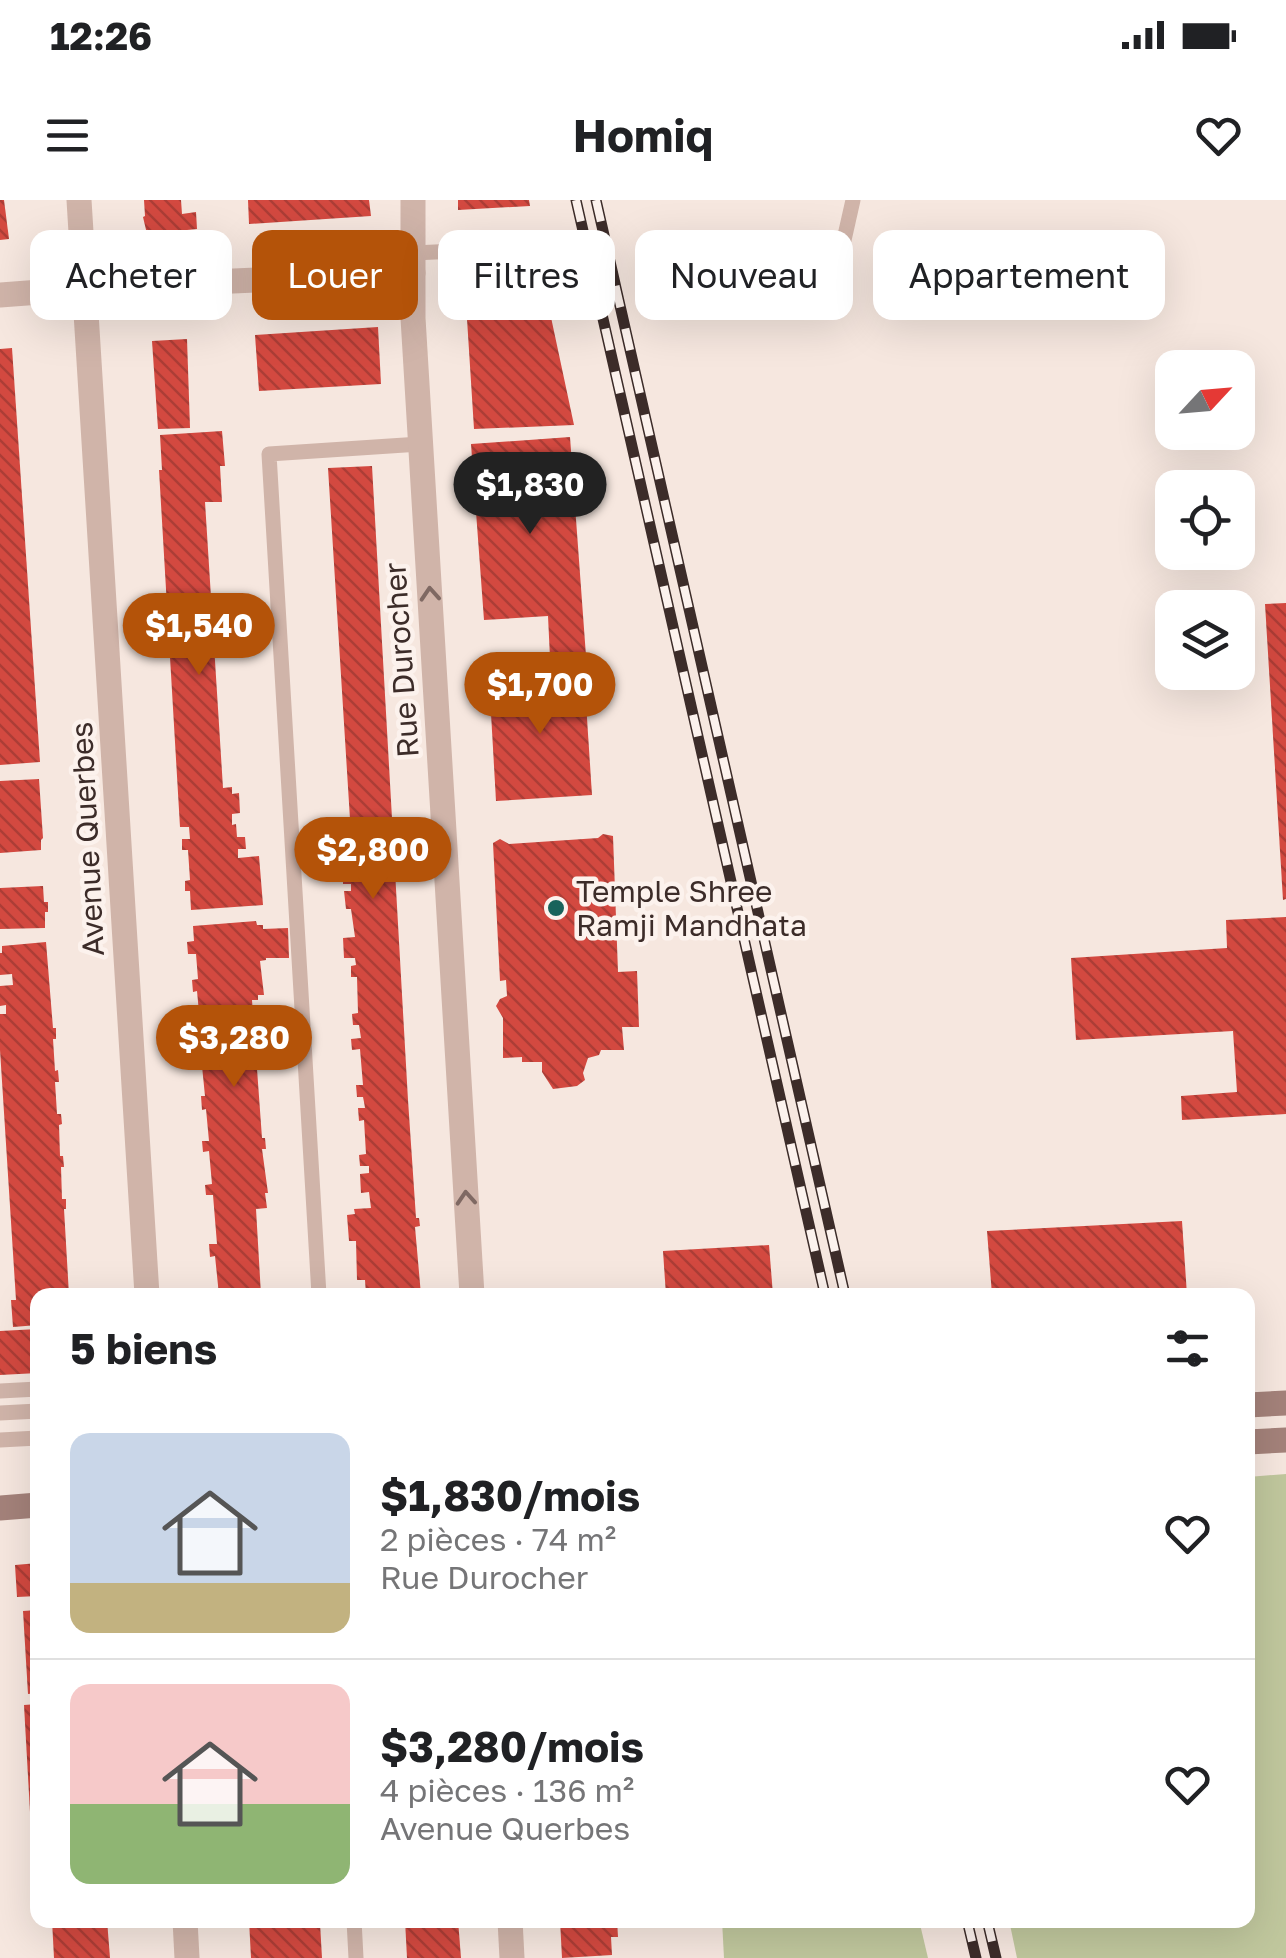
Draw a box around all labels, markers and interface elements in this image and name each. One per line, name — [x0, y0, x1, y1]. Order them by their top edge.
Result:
text: 12:26 — [50, 13, 152, 58]
icon: menu — [40, 108, 95, 163]
text: Homiq — [573, 108, 713, 162]
icon: heart — [1191, 108, 1246, 163]
chip: Acheter — [30, 230, 232, 320]
chip: Louer — [252, 230, 418, 320]
chip: Filtres — [438, 230, 615, 320]
chip: Nouveau — [635, 230, 853, 320]
chip: Appartement — [873, 230, 1165, 320]
north arrow — [1155, 350, 1255, 450]
map controls — [1155, 350, 1255, 690]
pin: $1,830 — [449, 452, 611, 537]
text: $1,830 — [476, 465, 584, 503]
button: locate — [1155, 470, 1255, 570]
street label: Rue Durocher — [376, 561, 426, 759]
one-way arrow — [419, 585, 441, 601]
button: layers — [1155, 590, 1255, 690]
pin: $1,540 — [118, 593, 280, 678]
text: $1,540 — [145, 606, 253, 644]
pin: $1,700 — [459, 652, 621, 737]
text: $1,700 — [486, 665, 594, 703]
street label: Avenue Querbes — [63, 721, 111, 957]
pin: $2,800 — [292, 817, 454, 902]
text: $2,800 — [316, 830, 430, 868]
place label: Temple Shree Ramji Mandhata — [576, 873, 807, 943]
marker: Temple Shree Ramji Mandhata — [545, 897, 567, 919]
pin: $3,280 — [153, 1005, 315, 1090]
text: $3,280 — [178, 1018, 290, 1056]
one-way arrow — [456, 1189, 478, 1205]
icon: filters — [1160, 1321, 1215, 1376]
text: 5 biens — [70, 1323, 217, 1373]
text: $1,830/mois — [380, 1470, 640, 1520]
icon: home — [150, 1473, 270, 1593]
icon: heart — [1160, 1506, 1215, 1561]
text: 2 pièces · 74 m² — [380, 1520, 616, 1558]
text: Rue Durocher — [380, 1558, 588, 1596]
text: $3,280/mois — [380, 1721, 644, 1771]
icon: home — [150, 1724, 270, 1844]
icon: heart — [1160, 1757, 1215, 1812]
text: 4 pièces · 136 m² — [380, 1771, 634, 1809]
text: Avenue Querbes — [380, 1809, 630, 1847]

